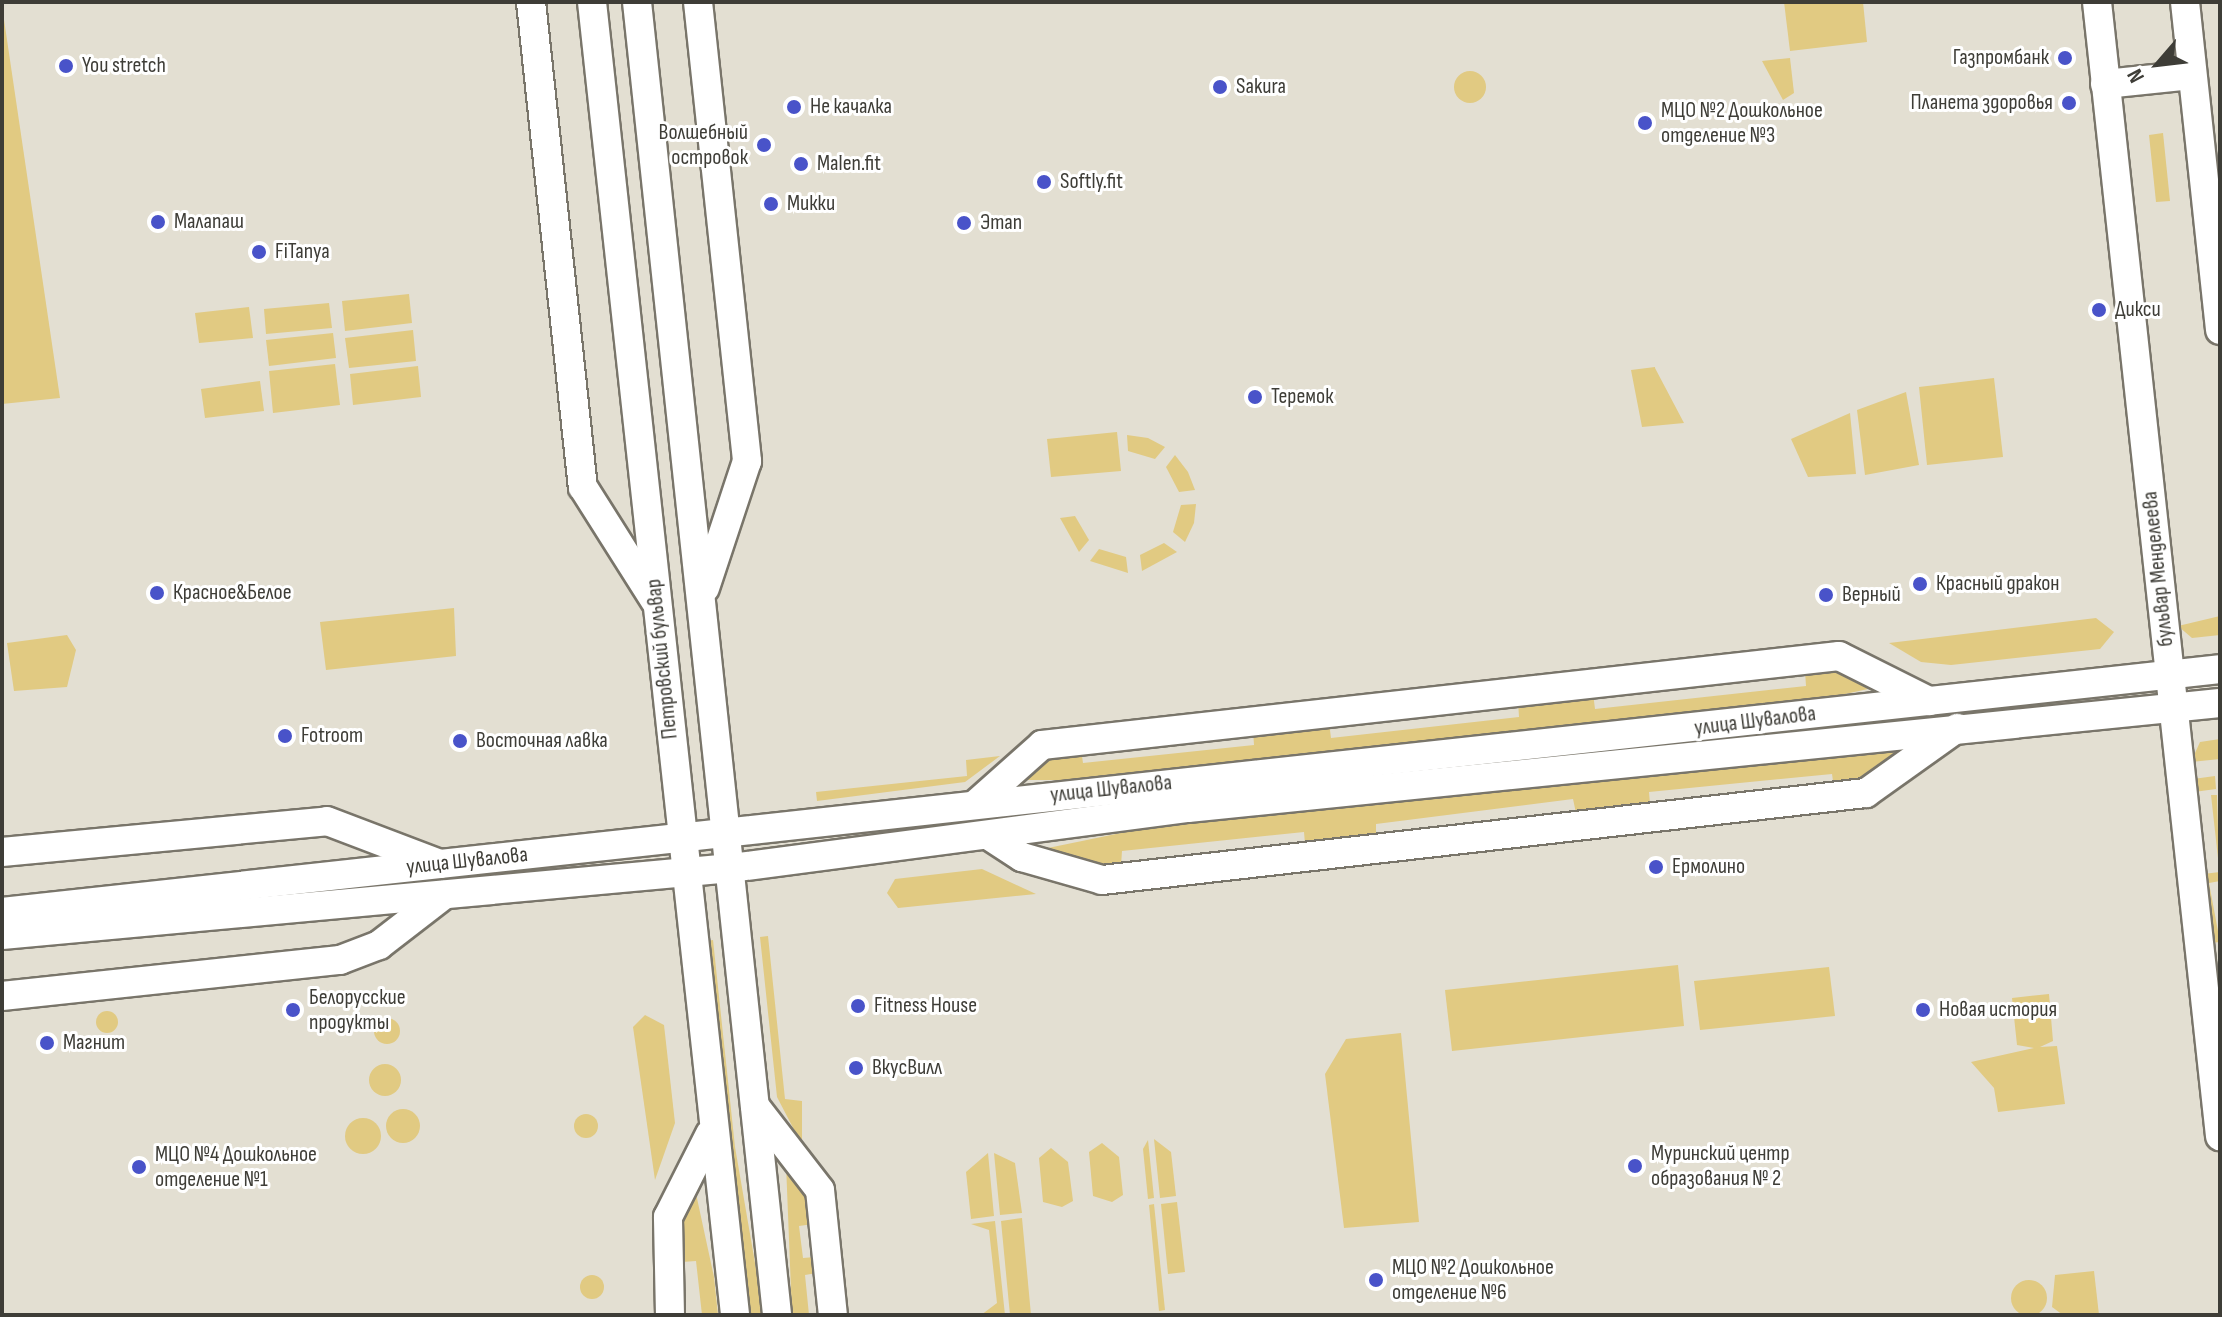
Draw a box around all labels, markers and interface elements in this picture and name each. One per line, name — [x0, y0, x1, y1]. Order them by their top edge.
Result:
north arrow — [2118, 24, 2198, 104]
place label: Газпромбанк — [1953, 45, 2049, 71]
marker: Газпромбанк — [2056, 49, 2074, 67]
place label: You stretch — [82, 53, 166, 79]
marker: You stretch — [57, 57, 75, 75]
text: N — [2122, 64, 2151, 87]
place label: Sakura — [1236, 74, 1286, 100]
marker: Sakura — [1211, 78, 1229, 96]
place label: Планета здоровья — [1911, 90, 2053, 116]
place label: Не качалка — [810, 94, 892, 120]
marker: Планета здоровья — [2060, 94, 2078, 112]
place label: МЦО №2 Дошкольное отделение №3 — [1661, 97, 1823, 148]
marker: Не качалка — [785, 98, 803, 116]
marker: МЦО №2 Дошкольное отделение №3 — [1636, 114, 1654, 132]
place label: Волшебный островок — [659, 119, 748, 170]
marker: Волшебный островок — [755, 136, 773, 154]
place label: Malen.fit — [817, 151, 881, 177]
marker: Malen.fit — [792, 155, 810, 173]
place label: Softly.fit — [1060, 169, 1123, 195]
marker: Softly.fit — [1035, 173, 1053, 191]
place label: Микки — [787, 191, 835, 217]
marker: Микки — [762, 195, 780, 213]
place label: Малапаш — [174, 209, 244, 235]
place label: Этап — [980, 210, 1022, 236]
marker: Малапаш — [149, 213, 167, 231]
marker: Этап — [955, 214, 973, 232]
place label: FiTanya — [275, 239, 330, 265]
marker: FiTanya — [250, 243, 268, 261]
place label: Дикси — [2115, 297, 2161, 323]
marker: Дикси — [2090, 301, 2108, 319]
place label: Теремок — [1271, 384, 1333, 410]
marker: Теремок — [1246, 388, 1264, 406]
street label: бульвар Менделеева — [2137, 490, 2179, 648]
place label: Красный дракон — [1936, 571, 2060, 597]
marker: Красный дракон — [1911, 575, 1929, 593]
street label: Петровский бульвар — [640, 578, 684, 740]
place label: Красное&Белое — [173, 580, 292, 606]
place label: Верный — [1842, 582, 1901, 608]
marker: Красное&Белое — [148, 584, 166, 602]
marker: Верный — [1817, 586, 1835, 604]
street label: улица Шувалова — [1693, 700, 1817, 742]
place label: Fotroom — [301, 723, 363, 749]
marker: Fotroom — [276, 727, 294, 745]
place label: Восточная лавка — [476, 728, 608, 754]
marker: Восточная лавка — [451, 732, 469, 750]
street label: улица Шувалова — [1049, 769, 1173, 809]
street label: улица Шувалова — [405, 841, 529, 881]
place label: Ермолино — [1672, 854, 1745, 880]
marker: Ермолино — [1647, 858, 1665, 876]
place label: Белорусские продукты — [309, 984, 406, 1036]
place label: Fitness House — [874, 993, 977, 1019]
marker: Fitness House — [849, 997, 867, 1015]
place label: Новая история — [1939, 997, 2057, 1023]
marker: Белорусские продукты — [284, 1001, 302, 1019]
marker: Новая история — [1914, 1001, 1932, 1019]
place label: Магнит — [63, 1030, 125, 1056]
marker: Магнит — [38, 1034, 56, 1052]
place label: ВкусВилл — [872, 1055, 942, 1081]
marker: ВкусВилл — [847, 1059, 865, 1077]
place label: Муринский центр образования № 2 — [1651, 1140, 1790, 1192]
place label: МЦО №4 Дошкольное отделение №1 — [155, 1141, 317, 1192]
marker: Муринский центр образования № 2 — [1626, 1157, 1644, 1175]
marker: МЦО №4 Дошкольное отделение №1 — [130, 1158, 148, 1176]
place label: МЦО №2 Дошкольное отделение №6 — [1392, 1254, 1554, 1306]
marker: МЦО №2 Дошкольное отделение №6 — [1367, 1271, 1385, 1289]

